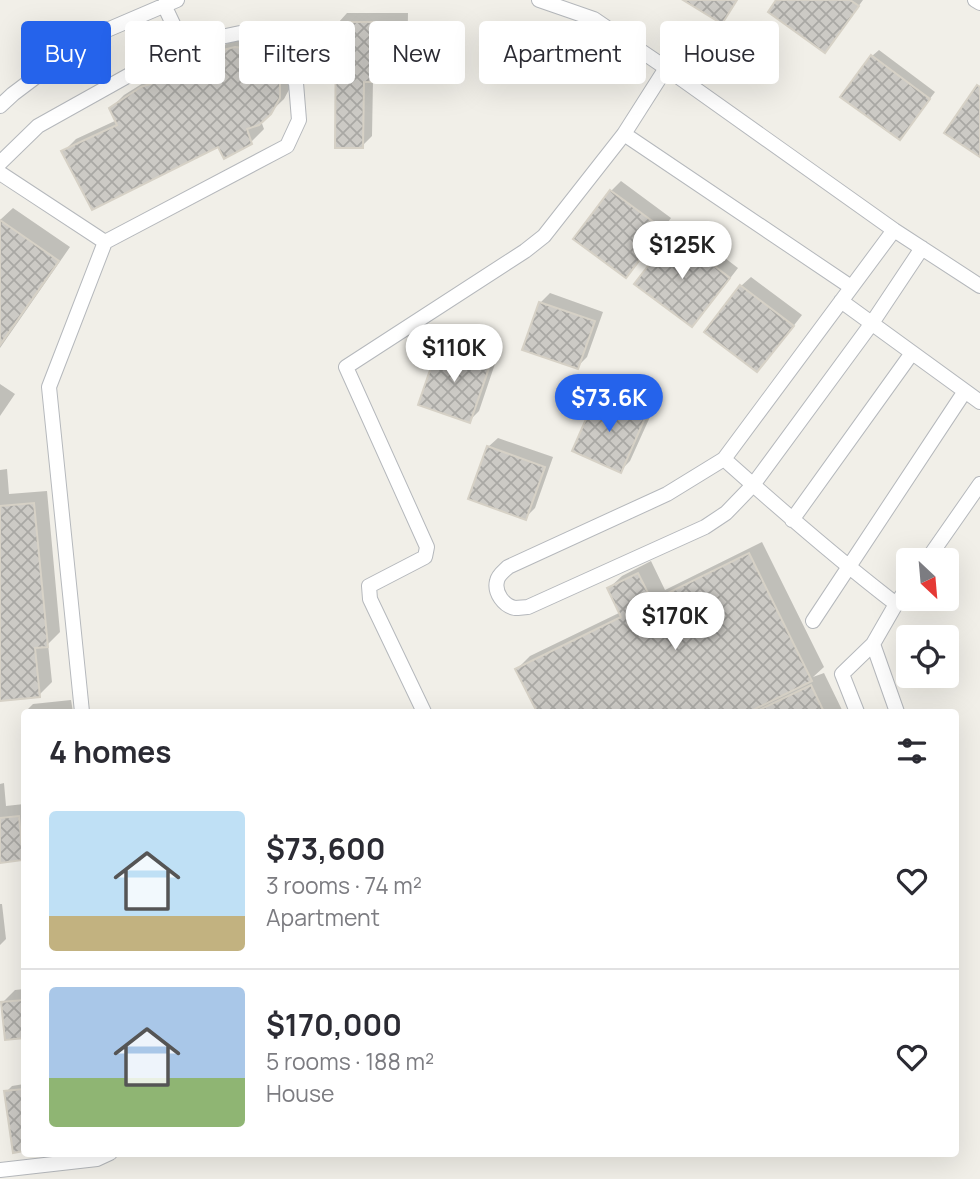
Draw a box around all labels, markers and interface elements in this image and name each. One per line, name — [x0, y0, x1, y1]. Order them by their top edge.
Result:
chip: Buy — [21, 21, 111, 84]
chip: Rent — [125, 21, 225, 84]
chip: Filters — [239, 21, 355, 84]
chip: New — [369, 21, 465, 84]
chip: Apartment — [479, 21, 646, 84]
chip: House — [660, 21, 779, 84]
pin: $125K — [633, 222, 731, 281]
text: $125K — [649, 228, 715, 260]
pin: $110K — [405, 324, 503, 384]
text: $110K — [422, 331, 486, 363]
pin: $73.6K — [552, 374, 666, 434]
text: $73.6K — [571, 381, 647, 413]
north arrow — [896, 548, 959, 611]
map controls — [896, 548, 959, 688]
pin: $170K — [626, 592, 724, 652]
text: $170K — [642, 599, 708, 631]
button: locate — [896, 625, 959, 688]
text: 4 homes — [49, 731, 172, 772]
icon: filters — [893, 732, 931, 770]
text: $73,600 — [266, 828, 386, 869]
icon: home — [105, 839, 189, 923]
icon: heart — [893, 862, 931, 900]
text: 3 rooms · 74 m² — [266, 869, 422, 901]
text: Apartment — [266, 901, 380, 933]
text: $170,000 — [266, 1004, 402, 1045]
icon: home — [105, 1015, 189, 1099]
icon: heart — [893, 1038, 931, 1076]
text: 5 rooms · 188 m² — [266, 1045, 434, 1077]
text: House — [266, 1077, 335, 1109]

